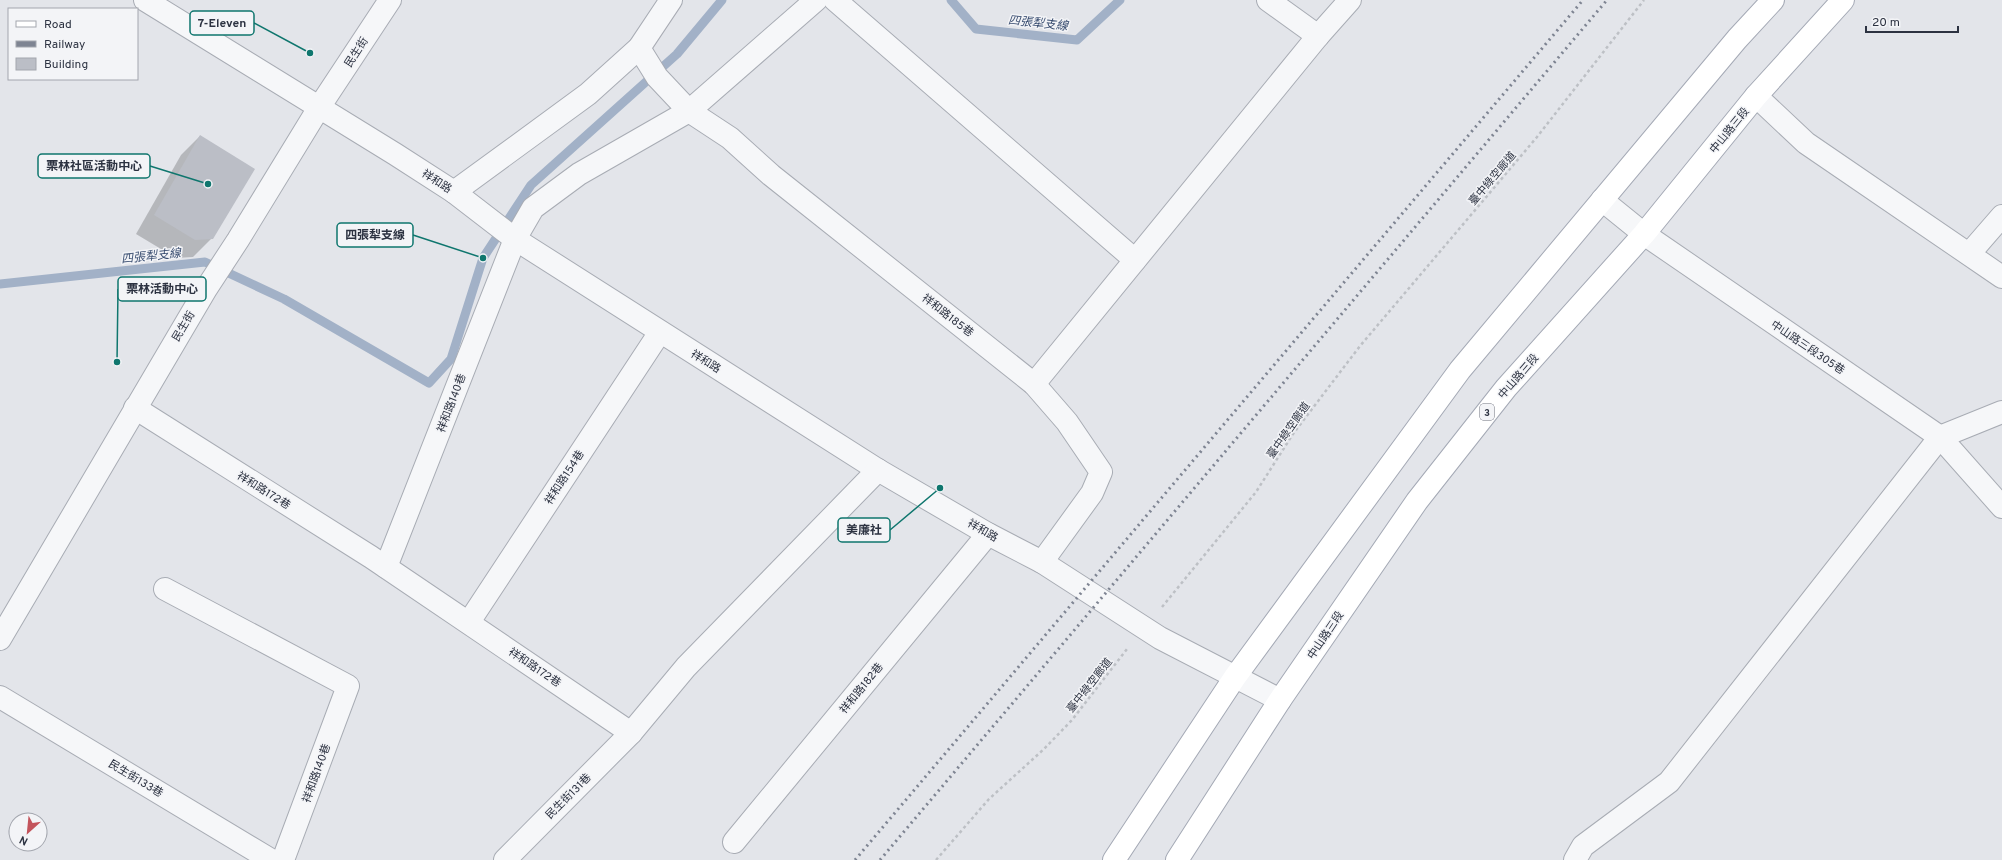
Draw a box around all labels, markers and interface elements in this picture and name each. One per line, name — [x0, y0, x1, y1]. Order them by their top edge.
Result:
legend — [8, 8, 138, 80]
scale bar — [1866, 8, 1958, 34]
callout: 7-Eleven — [190, 11, 254, 35]
water label: 四張犁支線 — [1007, 13, 1071, 35]
text: 20 m — [1872, 15, 1900, 31]
text: 7-Eleven — [198, 16, 246, 32]
text: Road — [44, 17, 72, 33]
street label: 民生街 — [342, 35, 372, 70]
text: Railway — [44, 37, 85, 53]
text: Building — [44, 57, 88, 73]
street label: 中山路三段 — [1707, 105, 1753, 156]
street label: 臺中綠空廊道 — [1466, 149, 1519, 208]
callout: 栗林社區活動中心 — [38, 154, 150, 178]
text: 栗林社區活動中心 — [46, 159, 142, 175]
street label: 祥和路 — [419, 167, 454, 197]
callout: 四張犁支線 — [337, 223, 413, 247]
text: 四張犁支線 — [345, 228, 405, 244]
water label: 四張犁支線 — [120, 246, 184, 268]
callout: 栗林活動中心 — [118, 277, 206, 301]
text: 栗林活動中心 — [126, 282, 198, 298]
street label: 祥和路185巷 — [919, 291, 976, 340]
street label: 民生街 — [169, 309, 198, 344]
street label: 中山路三段305巷 — [1768, 318, 1847, 378]
street label: 祥和路 — [688, 347, 723, 377]
street label: 中山路三段 — [1495, 351, 1542, 402]
street label: 祥和路140巷 — [434, 372, 470, 435]
street label: 臺中綠空廊道 — [1264, 400, 1313, 462]
road number: 3 — [1480, 404, 1494, 420]
street label: 祥和路154巷 — [542, 448, 588, 507]
street label: 祥和路172巷 — [234, 469, 293, 513]
street label: 祥和路 — [965, 517, 1000, 545]
callout: 美廉社 — [838, 518, 890, 542]
text: 美廉社 — [846, 523, 882, 539]
street label: 中山路三段 — [1305, 609, 1347, 662]
street label: 祥和路172巷 — [505, 645, 563, 691]
street label: 臺中綠空廊道 — [1064, 655, 1116, 716]
street label: 祥和路182巷 — [837, 660, 887, 717]
street label: 祥和路140巷 — [300, 742, 334, 805]
street label: 民生街133巷 — [106, 757, 165, 801]
street label: 民生街131巷 — [543, 771, 594, 822]
north arrow — [8, 812, 48, 852]
text: N — [17, 832, 31, 848]

